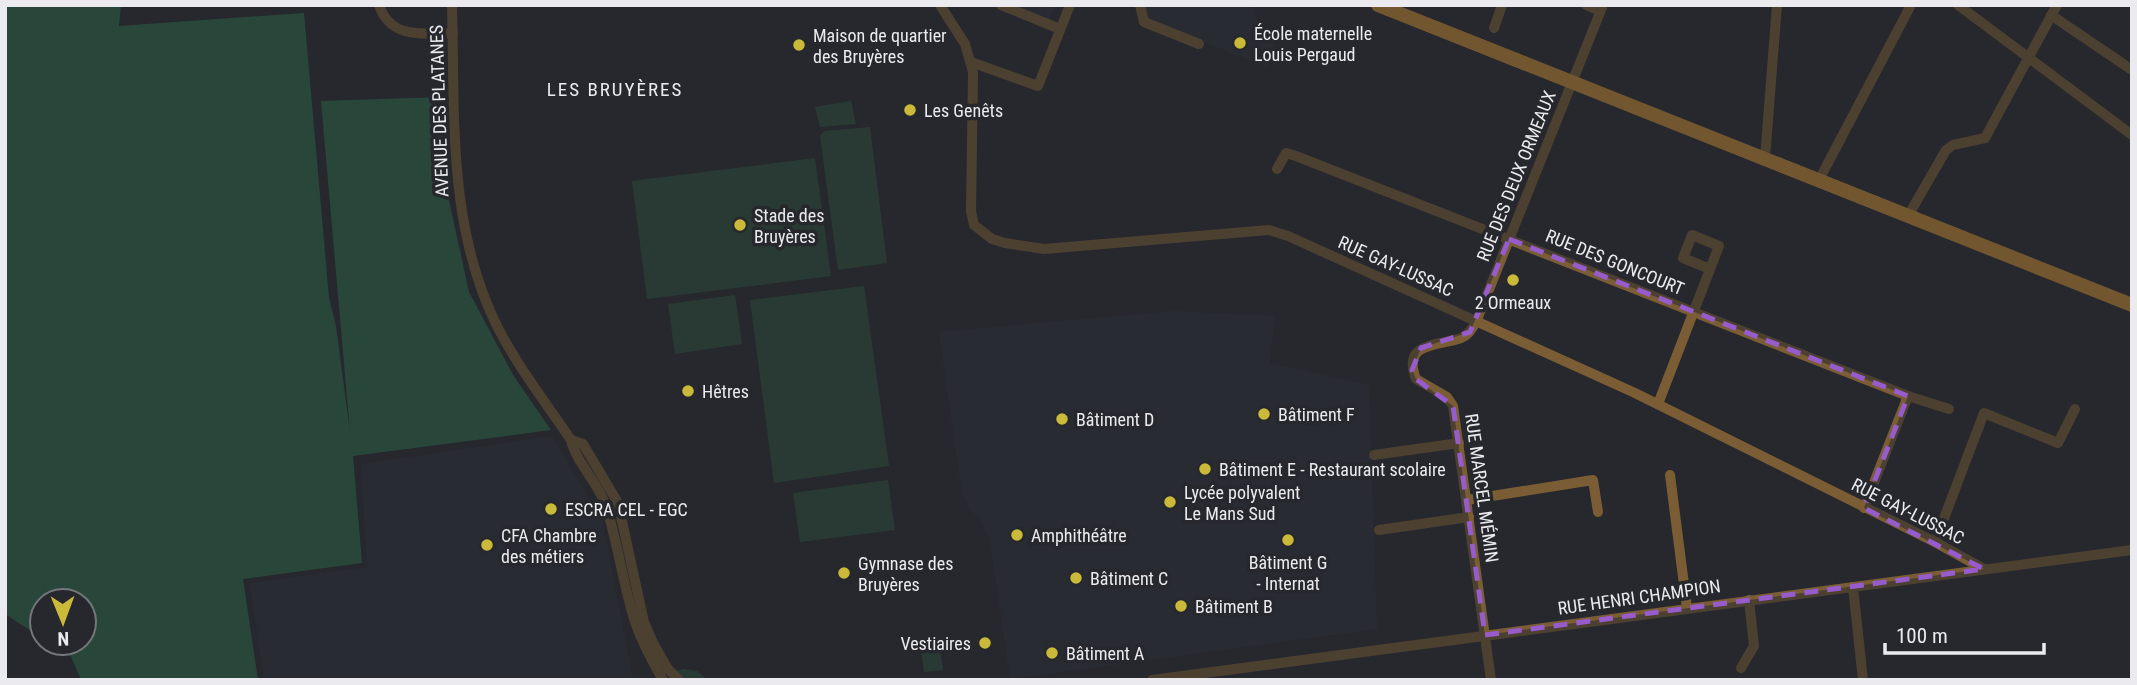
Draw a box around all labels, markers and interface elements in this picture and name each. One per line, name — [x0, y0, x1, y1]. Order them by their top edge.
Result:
place label: École maternelle Louis Pergaud — [1254, 23, 1372, 65]
street label: AVENUE DES PLATANES — [426, 25, 452, 197]
place label: Maison de quartier des Bruyères — [813, 25, 947, 67]
marker: École maternelle Louis Pergaud — [1232, 35, 1248, 51]
marker: Maison de quartier des Bruyères — [791, 37, 807, 53]
district label: LES BRUYÈRES — [547, 78, 683, 101]
street label: RUE DES DEUX ORMEAUX — [1472, 88, 1560, 264]
place label: Les Genêts — [924, 100, 1003, 121]
marker: Les Genêts — [902, 102, 918, 118]
place label: Stade des Bruyères — [754, 205, 824, 247]
marker: Stade des Bruyères — [732, 217, 748, 233]
street label: RUE DES GONCOURT — [1543, 225, 1687, 299]
street label: RUE GAY-LUSSAC — [1335, 231, 1457, 301]
marker: 2 Ormeaux — [1505, 272, 1521, 288]
place label: 2 Ormeaux — [1475, 292, 1551, 313]
place label: Hêtres — [702, 381, 749, 402]
marker: Hêtres — [680, 383, 696, 399]
place label: Bâtiment F — [1278, 404, 1355, 425]
marker: Bâtiment F — [1256, 406, 1272, 422]
place label: Bâtiment D — [1076, 409, 1154, 430]
marker: Bâtiment D — [1054, 411, 1070, 427]
street label: RUE MARCEL MÉMIN — [1461, 412, 1503, 564]
place label: Bâtiment E - Restaurant scolaire — [1219, 459, 1446, 480]
marker: Bâtiment E - Restaurant scolaire — [1197, 461, 1213, 477]
street label: RUE GAY-LUSSAC — [1848, 474, 1968, 548]
place label: Lycée polyvalent Le Mans Sud — [1184, 482, 1300, 524]
marker: Lycée polyvalent Le Mans Sud — [1162, 494, 1178, 510]
place label: ESCRA CEL - EGC — [565, 499, 688, 520]
marker: ESCRA CEL - EGC — [543, 501, 559, 517]
place label: CFA Chambre des métiers — [501, 525, 597, 567]
place label: Amphithéâtre — [1031, 525, 1127, 546]
marker: Amphithéâtre — [1009, 527, 1025, 543]
marker: Bâtiment G - Internat — [1280, 532, 1296, 548]
marker: CFA Chambre des métiers — [479, 537, 495, 553]
place label: Bâtiment G - Internat — [1249, 552, 1327, 594]
place label: Gymnase des Bruyères — [858, 553, 953, 595]
marker: Gymnase des Bruyères — [836, 565, 852, 581]
place label: Bâtiment C — [1090, 568, 1168, 589]
marker: Bâtiment C — [1068, 570, 1084, 586]
street label: RUE HENRI CHAMPION — [1556, 575, 1722, 619]
north arrow — [28, 587, 98, 657]
place label: Bâtiment B — [1195, 596, 1273, 617]
marker: Bâtiment B — [1173, 598, 1189, 614]
scale bar — [1885, 612, 2044, 656]
text: 100 m — [1896, 624, 1948, 648]
text: N — [57, 627, 69, 650]
place label: Vestiaires — [900, 633, 971, 654]
marker: Vestiaires — [977, 635, 993, 651]
place label: Bâtiment A — [1066, 643, 1145, 664]
marker: Bâtiment A — [1044, 645, 1060, 661]

